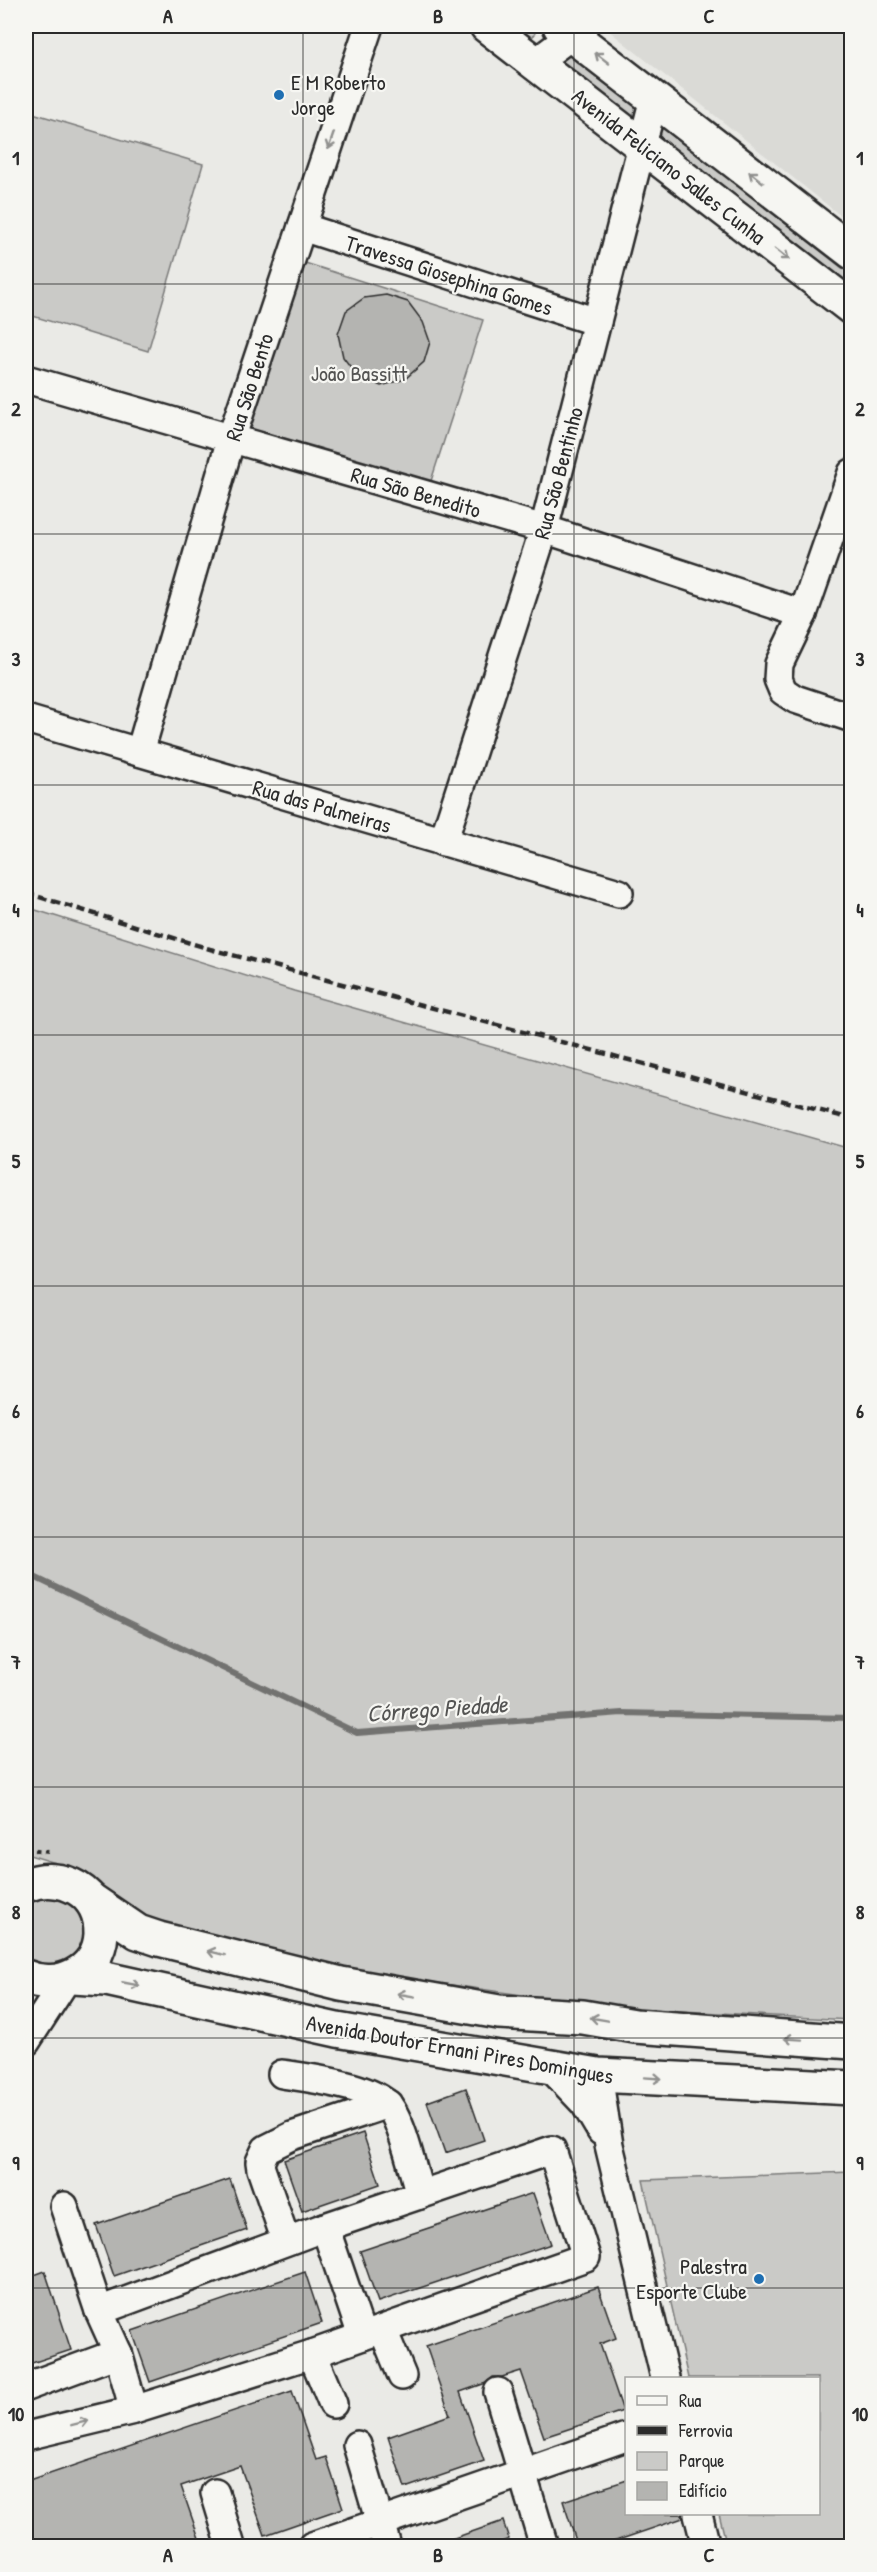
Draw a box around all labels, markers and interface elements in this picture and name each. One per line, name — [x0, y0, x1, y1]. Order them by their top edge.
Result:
text: A — [163, 2, 173, 29]
text: B — [433, 2, 443, 29]
text: C — [704, 2, 715, 29]
one-way arrow — [594, 51, 610, 64]
place label: E M Roberto Jorge — [291, 67, 386, 122]
street label: Avenida Feliciano Salles Cunha — [566, 81, 772, 251]
marker: E M Roberto Jorge — [272, 88, 286, 102]
one-way arrow — [324, 131, 335, 150]
text: 1 — [12, 144, 20, 171]
text: 1 — [856, 144, 864, 171]
one-way arrow — [748, 171, 764, 184]
street label: Travessa Giosephina Gomes — [342, 227, 556, 323]
one-way arrow — [774, 247, 790, 260]
street label: Rua São Bento — [218, 329, 281, 445]
park label: João Bassitt — [311, 358, 408, 388]
text: 2 — [11, 395, 21, 422]
text: 2 — [855, 395, 865, 422]
street label: Rua São Bentinho — [526, 404, 590, 542]
street label: Rua São Benedito — [348, 459, 485, 525]
text: 3 — [12, 645, 21, 672]
text: 3 — [856, 645, 865, 672]
street label: Rua das Palmeiras — [249, 772, 395, 840]
text: 4 — [12, 896, 20, 923]
text: 4 — [856, 896, 864, 923]
text: 5 — [12, 1147, 21, 1174]
text: 5 — [856, 1147, 865, 1174]
text: 6 — [12, 1397, 20, 1424]
text: 6 — [856, 1397, 864, 1424]
text: 7 — [10, 1648, 21, 1675]
text: 7 — [854, 1648, 865, 1675]
water label: Córrego Piedade — [366, 1687, 510, 1730]
text: 8 — [12, 1898, 21, 1925]
text: 8 — [856, 1898, 865, 1925]
one-way arrow — [207, 1947, 226, 1959]
one-way arrow — [121, 1979, 141, 1990]
one-way arrow — [397, 1990, 416, 2001]
street label: Avenida Doutor Ernani Pires Domingues — [304, 2007, 616, 2091]
one-way arrow — [590, 2014, 610, 2025]
one-way arrow — [784, 2033, 804, 2044]
one-way arrow — [643, 2073, 663, 2084]
text: 9 — [12, 2149, 20, 2176]
text: 9 — [856, 2149, 864, 2176]
place label: Palestra Esporte Clube — [636, 2251, 747, 2306]
marker: Palestra Esporte Clube — [752, 2272, 766, 2286]
legend — [625, 2377, 820, 2515]
text: Rua — [679, 2388, 701, 2413]
text: 10 — [8, 2400, 24, 2427]
text: 10 — [852, 2400, 868, 2427]
one-way arrow — [70, 2416, 89, 2428]
text: Ferrovia — [678, 2418, 732, 2443]
text: Parque — [679, 2448, 724, 2473]
text: Edifício — [679, 2478, 727, 2503]
text: A — [163, 2541, 173, 2568]
text: B — [433, 2541, 443, 2568]
text: C — [704, 2541, 715, 2568]

